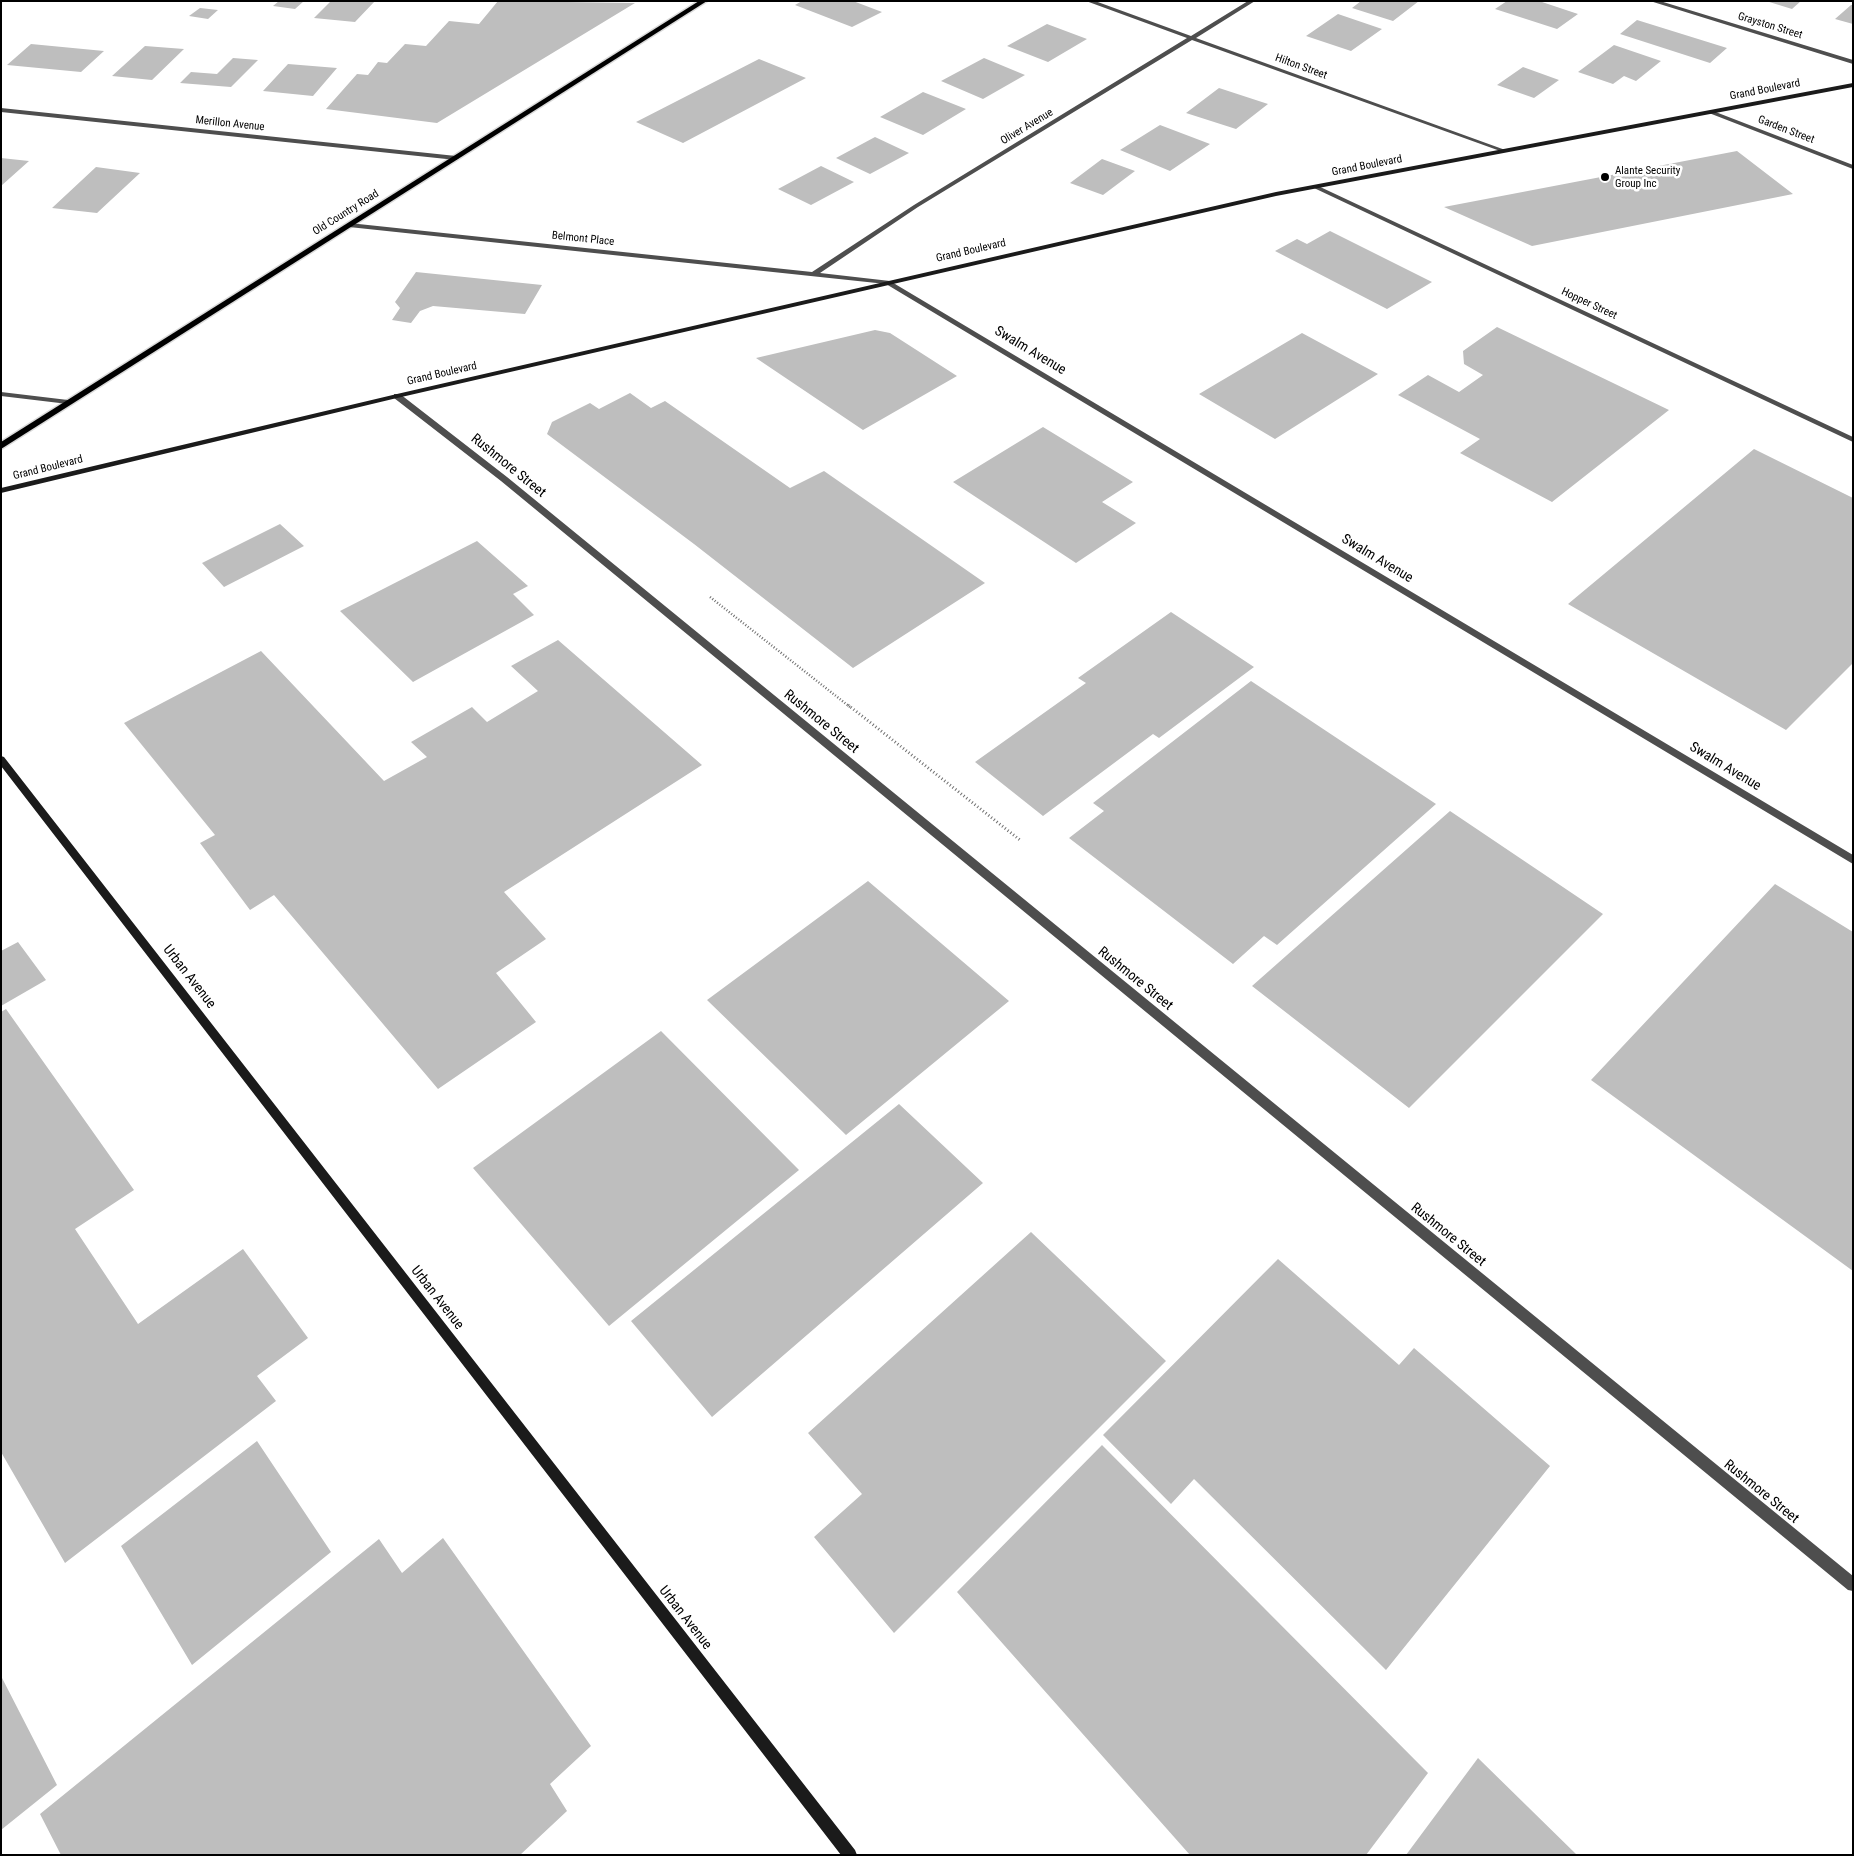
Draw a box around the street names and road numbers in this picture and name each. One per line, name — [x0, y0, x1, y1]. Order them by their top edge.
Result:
street label: Grayston Street — [1736, 10, 1804, 42]
street label: Hilton Street — [1273, 52, 1329, 82]
street label: Grand Boulevard — [1729, 77, 1801, 103]
street label: Oliver Avenue — [998, 106, 1056, 148]
street label: Garden Street — [1756, 113, 1816, 147]
street label: Merillon Avenue — [195, 114, 265, 134]
street label: Grand Boulevard — [1331, 153, 1403, 179]
street label: Old Country Road — [311, 187, 381, 239]
street label: Belmont Place — [551, 229, 615, 249]
street label: Grand Boulevard — [935, 237, 1007, 265]
street label: Hopper Street — [1559, 285, 1619, 323]
street label: Swalm Avenue — [991, 323, 1069, 379]
street label: Grand Boulevard — [406, 360, 478, 388]
street label: Rushmore Street — [467, 431, 549, 501]
street label: Grand Boulevard — [12, 453, 84, 483]
street label: Swalm Avenue — [1338, 531, 1416, 587]
street label: Rushmore Street — [780, 687, 862, 757]
street label: Swalm Avenue — [1686, 739, 1764, 795]
street label: Urban Avenue — [159, 942, 219, 1012]
street label: Rushmore Street — [1094, 944, 1176, 1014]
street label: Rushmore Street — [1407, 1200, 1489, 1270]
street label: Urban Avenue — [407, 1263, 467, 1333]
street label: Rushmore Street — [1720, 1457, 1802, 1527]
street label: Urban Avenue — [655, 1583, 715, 1653]

